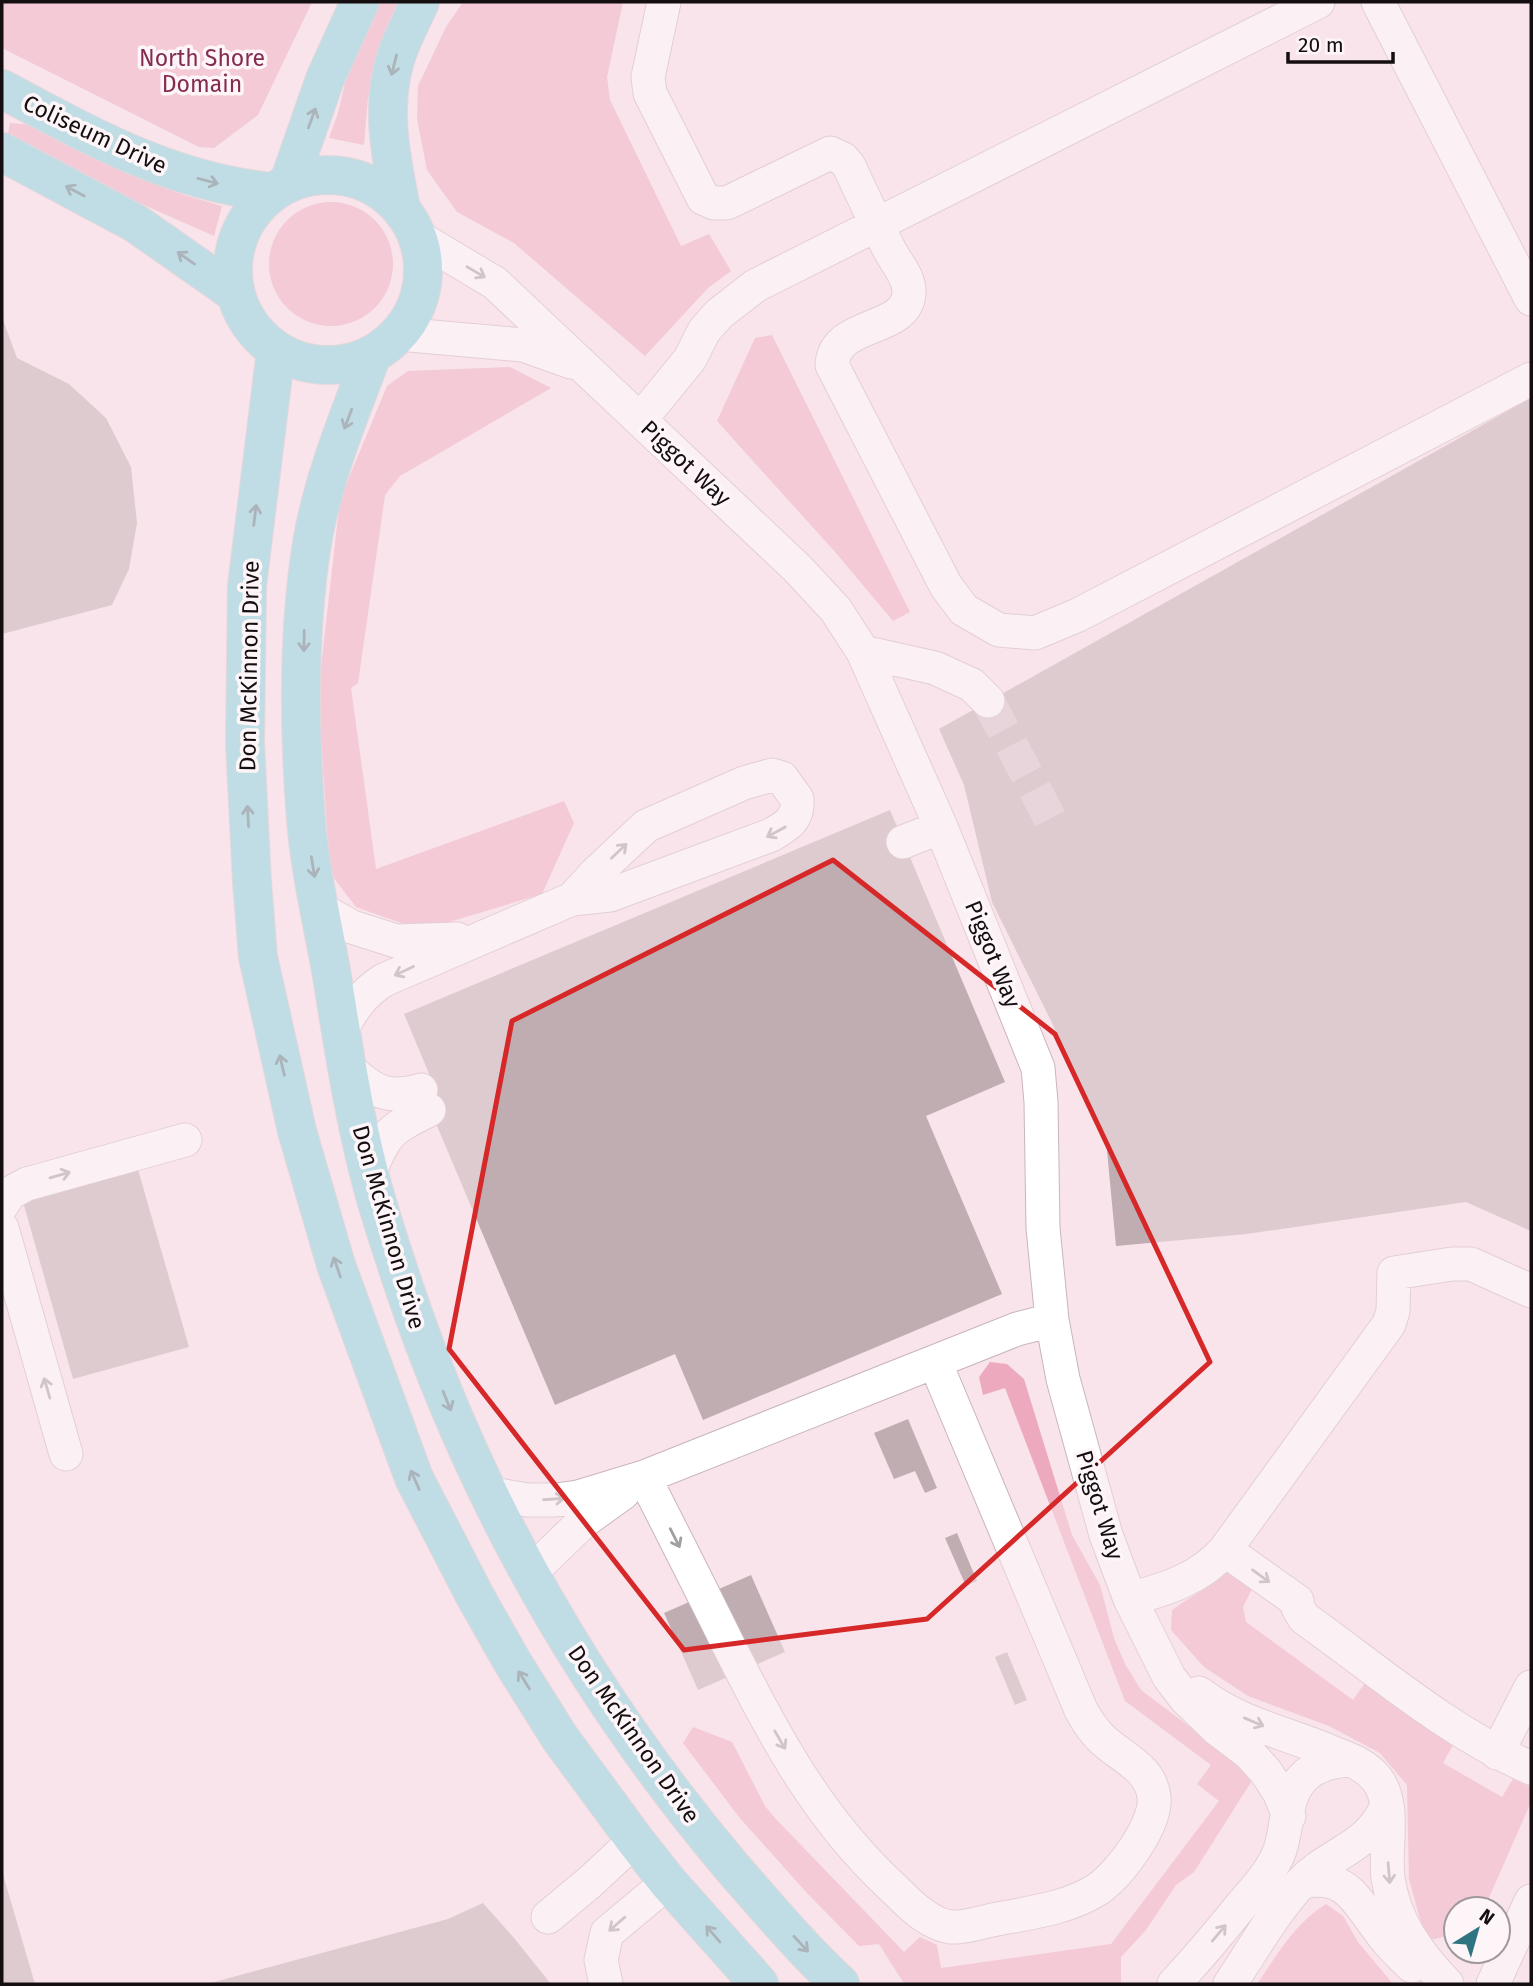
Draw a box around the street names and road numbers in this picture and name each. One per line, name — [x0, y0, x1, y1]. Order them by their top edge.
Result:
street label: Coliseum Drive — [19, 88, 171, 180]
street label: Piggot Way — [635, 414, 737, 512]
street label: Don McKinnon Drive — [233, 560, 265, 772]
street label: Piggot Way — [959, 896, 1027, 1012]
street label: Don McKinnon Drive — [347, 1122, 431, 1332]
street label: Piggot Way — [1070, 1447, 1130, 1564]
street label: Don McKinnon Drive — [562, 1640, 706, 1828]

